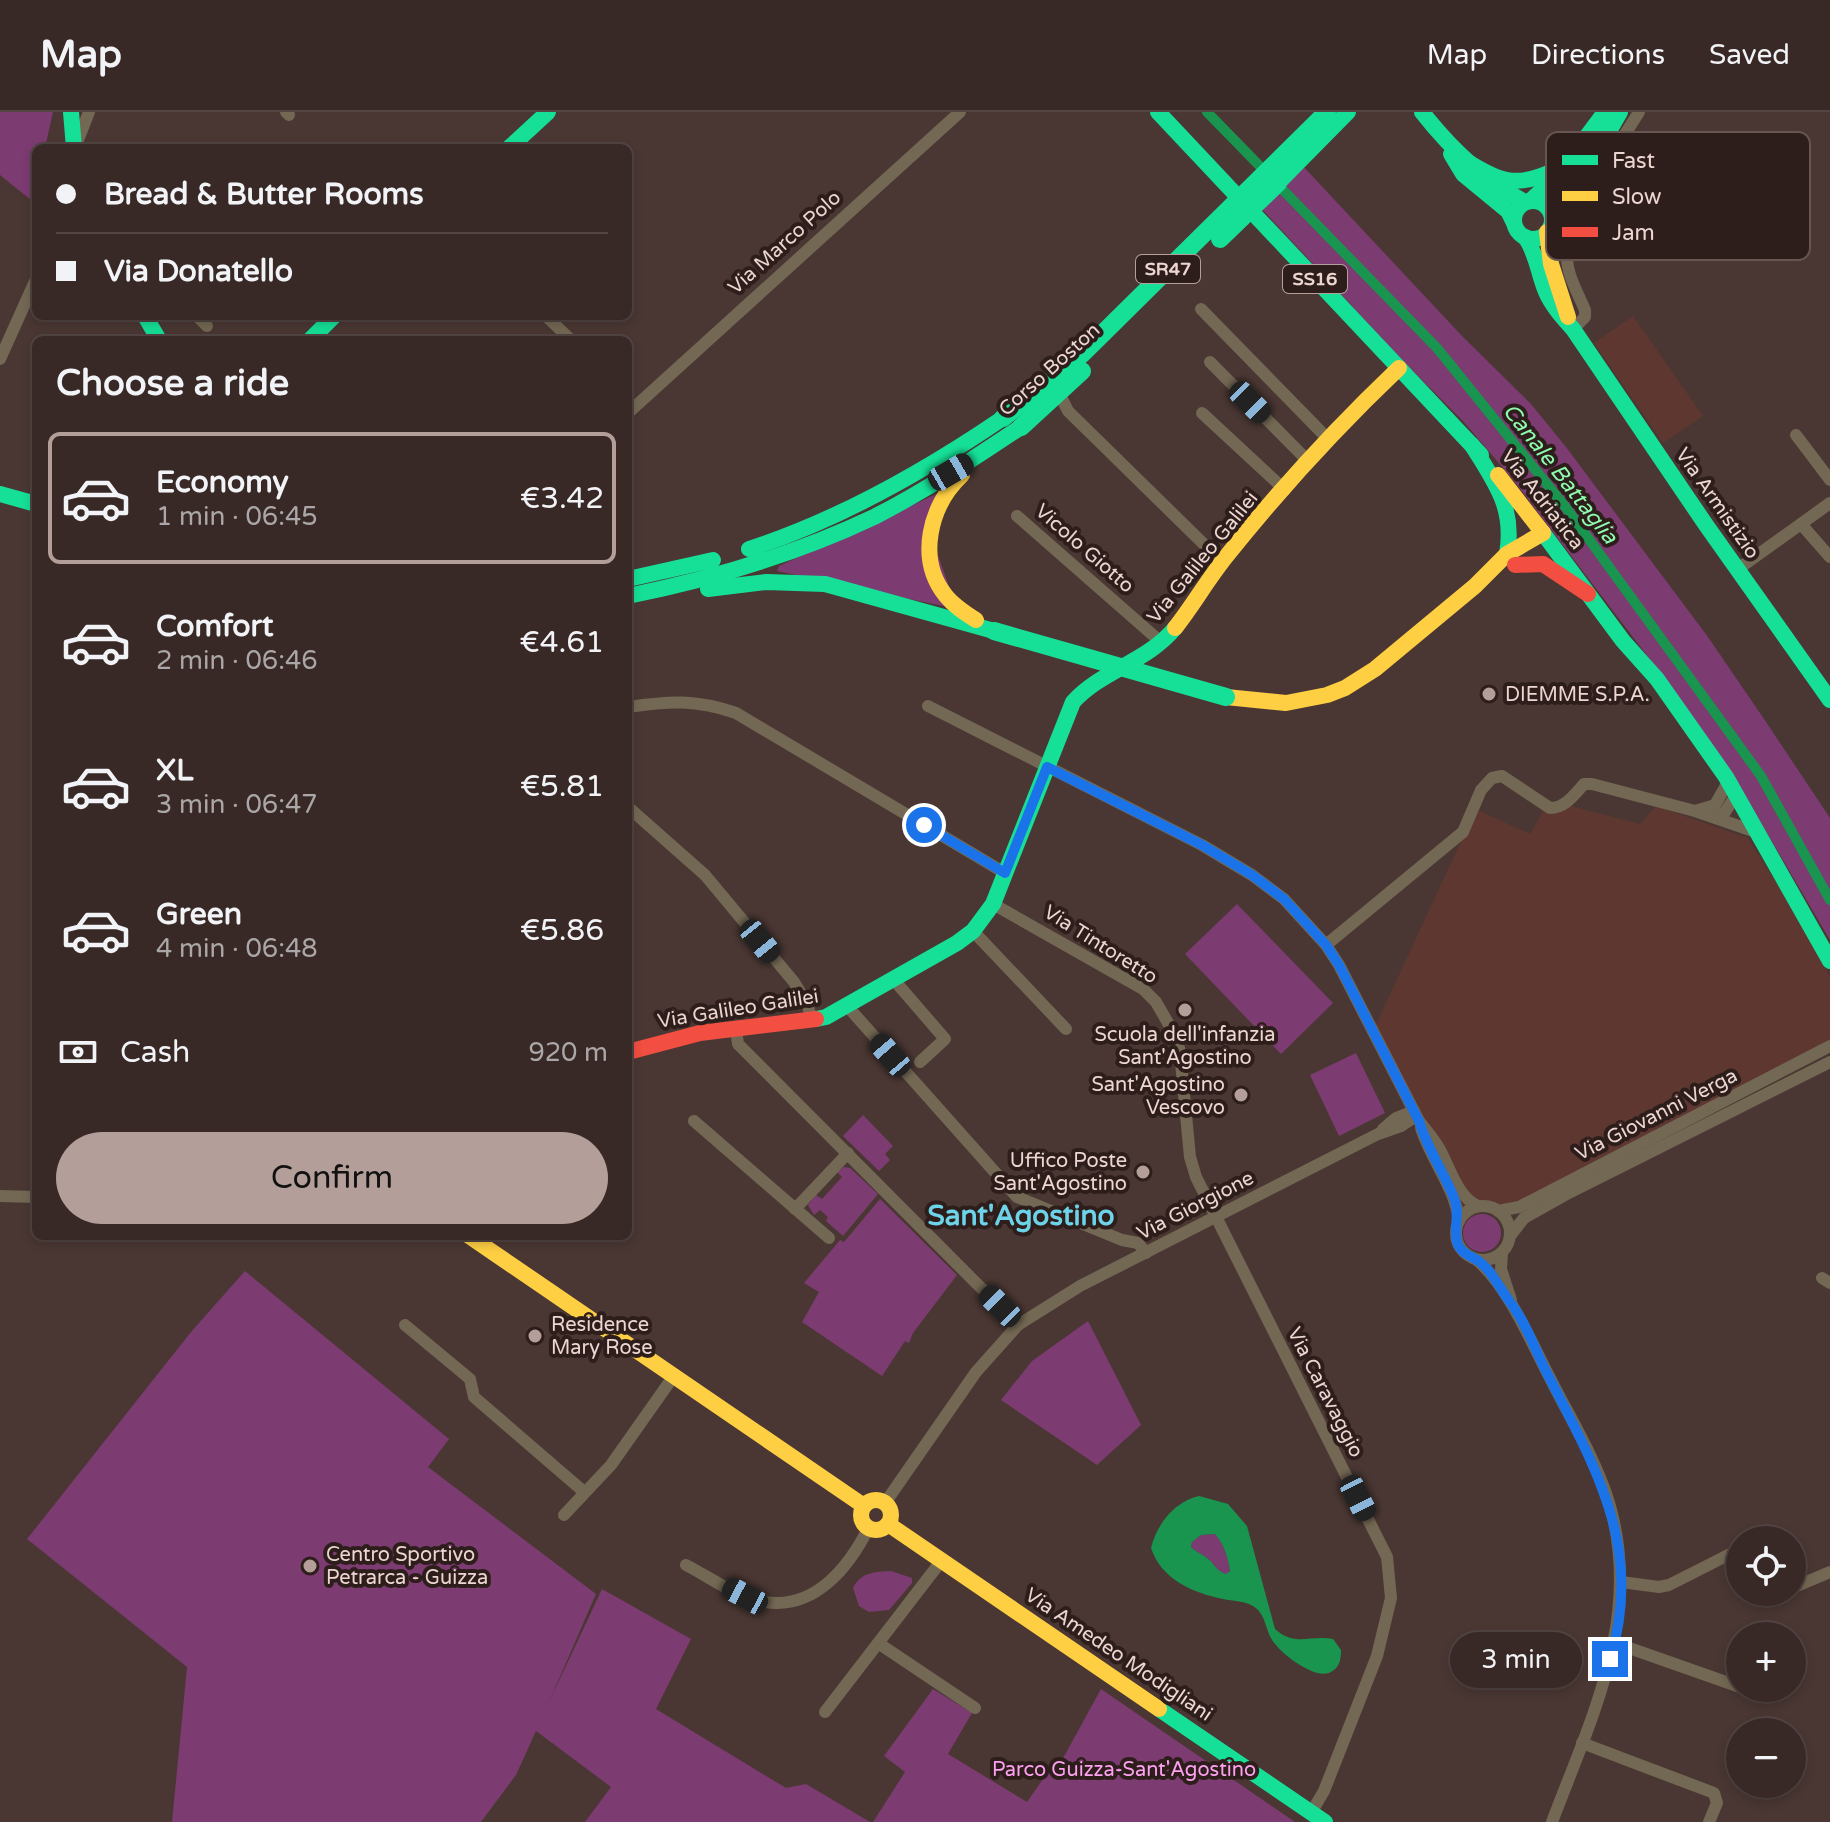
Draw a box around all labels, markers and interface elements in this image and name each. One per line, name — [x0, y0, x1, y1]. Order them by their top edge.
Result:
text: Map — [40, 32, 122, 78]
text: Map — [1427, 38, 1487, 72]
text: Directions — [1531, 38, 1665, 72]
text: Saved — [1709, 38, 1790, 72]
legend — [1546, 132, 1810, 260]
text: Fast — [1612, 148, 1655, 174]
text: Bread & Butter Rooms — [104, 176, 424, 213]
text: Slow — [1612, 184, 1662, 210]
street label: Via Marco Polo — [723, 186, 846, 300]
text: Jam — [1612, 220, 1655, 246]
text: Via Donatello — [104, 253, 293, 290]
road number: SR47 — [1136, 255, 1200, 283]
road number: SS16 — [1283, 265, 1347, 293]
street label: Corso Boston — [994, 318, 1105, 421]
text: Choose a ride — [56, 362, 289, 405]
car — [1225, 377, 1275, 427]
water label: Canale Battaglia — [1497, 398, 1623, 549]
street label: Via Armistizio — [1670, 443, 1764, 564]
street label: Via Adriatica — [1496, 445, 1589, 555]
car — [924, 450, 978, 494]
icon: car — [60, 462, 132, 534]
text: Economy — [156, 464, 289, 501]
text: €3.42 — [520, 480, 604, 517]
street label: Via Galileo Galilei — [1142, 487, 1263, 628]
street label: Vicolo Giotto — [1030, 499, 1139, 598]
text: 1 min · 06:45 — [156, 501, 318, 532]
icon: car — [60, 606, 132, 678]
text: Comfort — [156, 608, 274, 645]
text: €4.61 — [519, 624, 604, 661]
text: 2 min · 06:46 — [156, 645, 318, 676]
place label: DIEMME S.P.A. — [1505, 683, 1650, 707]
marker: DIEMME S.P.A. — [1480, 685, 1498, 703]
icon: car — [60, 750, 132, 822]
text: XL — [156, 752, 193, 789]
text: €5.81 — [520, 768, 604, 805]
text: 3 min · 06:47 — [156, 789, 318, 820]
route start — [906, 807, 942, 843]
icon: car — [60, 894, 132, 966]
text: Green — [156, 896, 242, 933]
street label: Via Tintoretto — [1039, 900, 1162, 989]
text: €5.86 — [520, 912, 604, 949]
car — [736, 915, 784, 967]
text: 4 min · 06:48 — [156, 933, 318, 964]
street label: Via Galileo Galilei — [656, 984, 820, 1034]
marker: Scuola dell'infanzia Sant'Agostino — [1176, 1001, 1194, 1019]
place label: Scuola dell'infanzia Sant'Agostino — [1095, 1023, 1275, 1070]
car — [865, 1029, 915, 1081]
icon: cash — [56, 1030, 100, 1074]
text: Cash — [120, 1034, 190, 1071]
text: 920 m — [528, 1037, 608, 1068]
street label: Via Giovanni Verga — [1571, 1064, 1742, 1166]
place label: Sant'Agostino Vescovo — [1091, 1073, 1225, 1120]
marker: Sant'Agostino Vescovo — [1232, 1086, 1250, 1104]
button: Confirm — [56, 1132, 608, 1224]
place label: Uffico Poste Sant'Agostino — [993, 1149, 1127, 1196]
marker: Uffico Poste Sant'Agostino — [1134, 1163, 1152, 1181]
street label: Via Giorgione — [1133, 1166, 1258, 1246]
district label: Sant'Agostino — [928, 1199, 1114, 1233]
car — [975, 1281, 1025, 1331]
place label: Residence Mary Rose — [551, 1313, 652, 1360]
street label: Via Caravaggio — [1282, 1323, 1368, 1462]
marker: Residence Mary Rose — [526, 1327, 544, 1345]
car — [1336, 1471, 1380, 1525]
map controls — [1726, 1526, 1806, 1798]
button: locate — [1726, 1526, 1806, 1606]
place label: Centro Sportivo Petrarca - Guizza — [326, 1543, 488, 1590]
marker: Centro Sportivo Petrarca - Guizza — [301, 1557, 319, 1575]
car — [718, 1574, 772, 1618]
street label: Via Amedeo Modigliani — [1020, 1583, 1217, 1726]
button: + — [1726, 1622, 1806, 1702]
callout: 3 min — [1450, 1631, 1582, 1687]
route end — [1592, 1641, 1628, 1677]
text: 3 min — [1481, 1644, 1551, 1675]
button: − — [1726, 1718, 1806, 1798]
park label: Parco Guizza-Sant'Agostino — [992, 1758, 1256, 1782]

